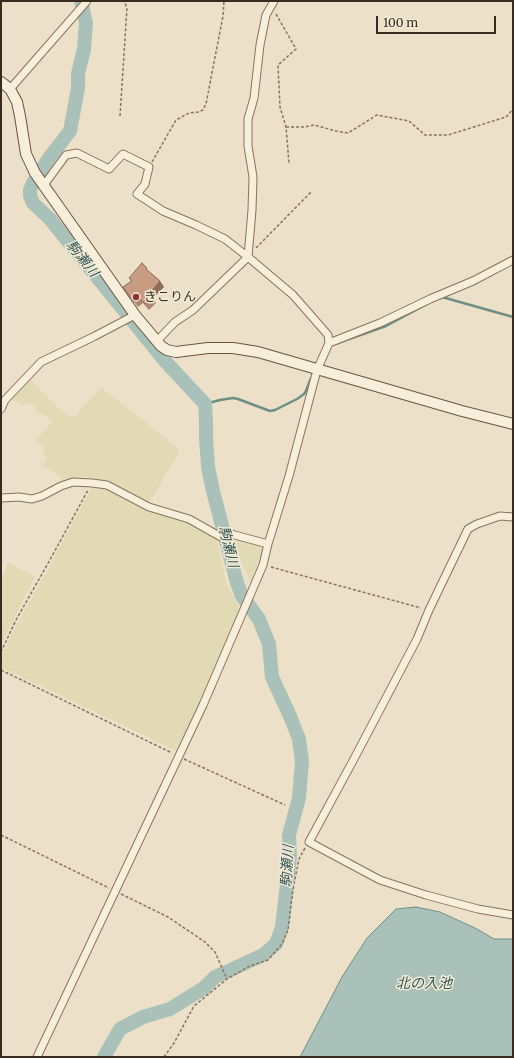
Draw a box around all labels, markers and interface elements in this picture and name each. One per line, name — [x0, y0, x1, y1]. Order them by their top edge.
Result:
scale bar — [378, 8, 498, 34]
text: 100 m — [383, 15, 418, 30]
water label: 駒瀬川 — [62, 237, 102, 281]
place label: きこりん — [144, 289, 196, 305]
marker: きこりん — [131, 292, 141, 302]
water label: 駒瀬川 — [215, 525, 241, 569]
water label: 駒瀬川 — [279, 845, 297, 887]
water label: 北の入池 — [396, 976, 452, 992]

